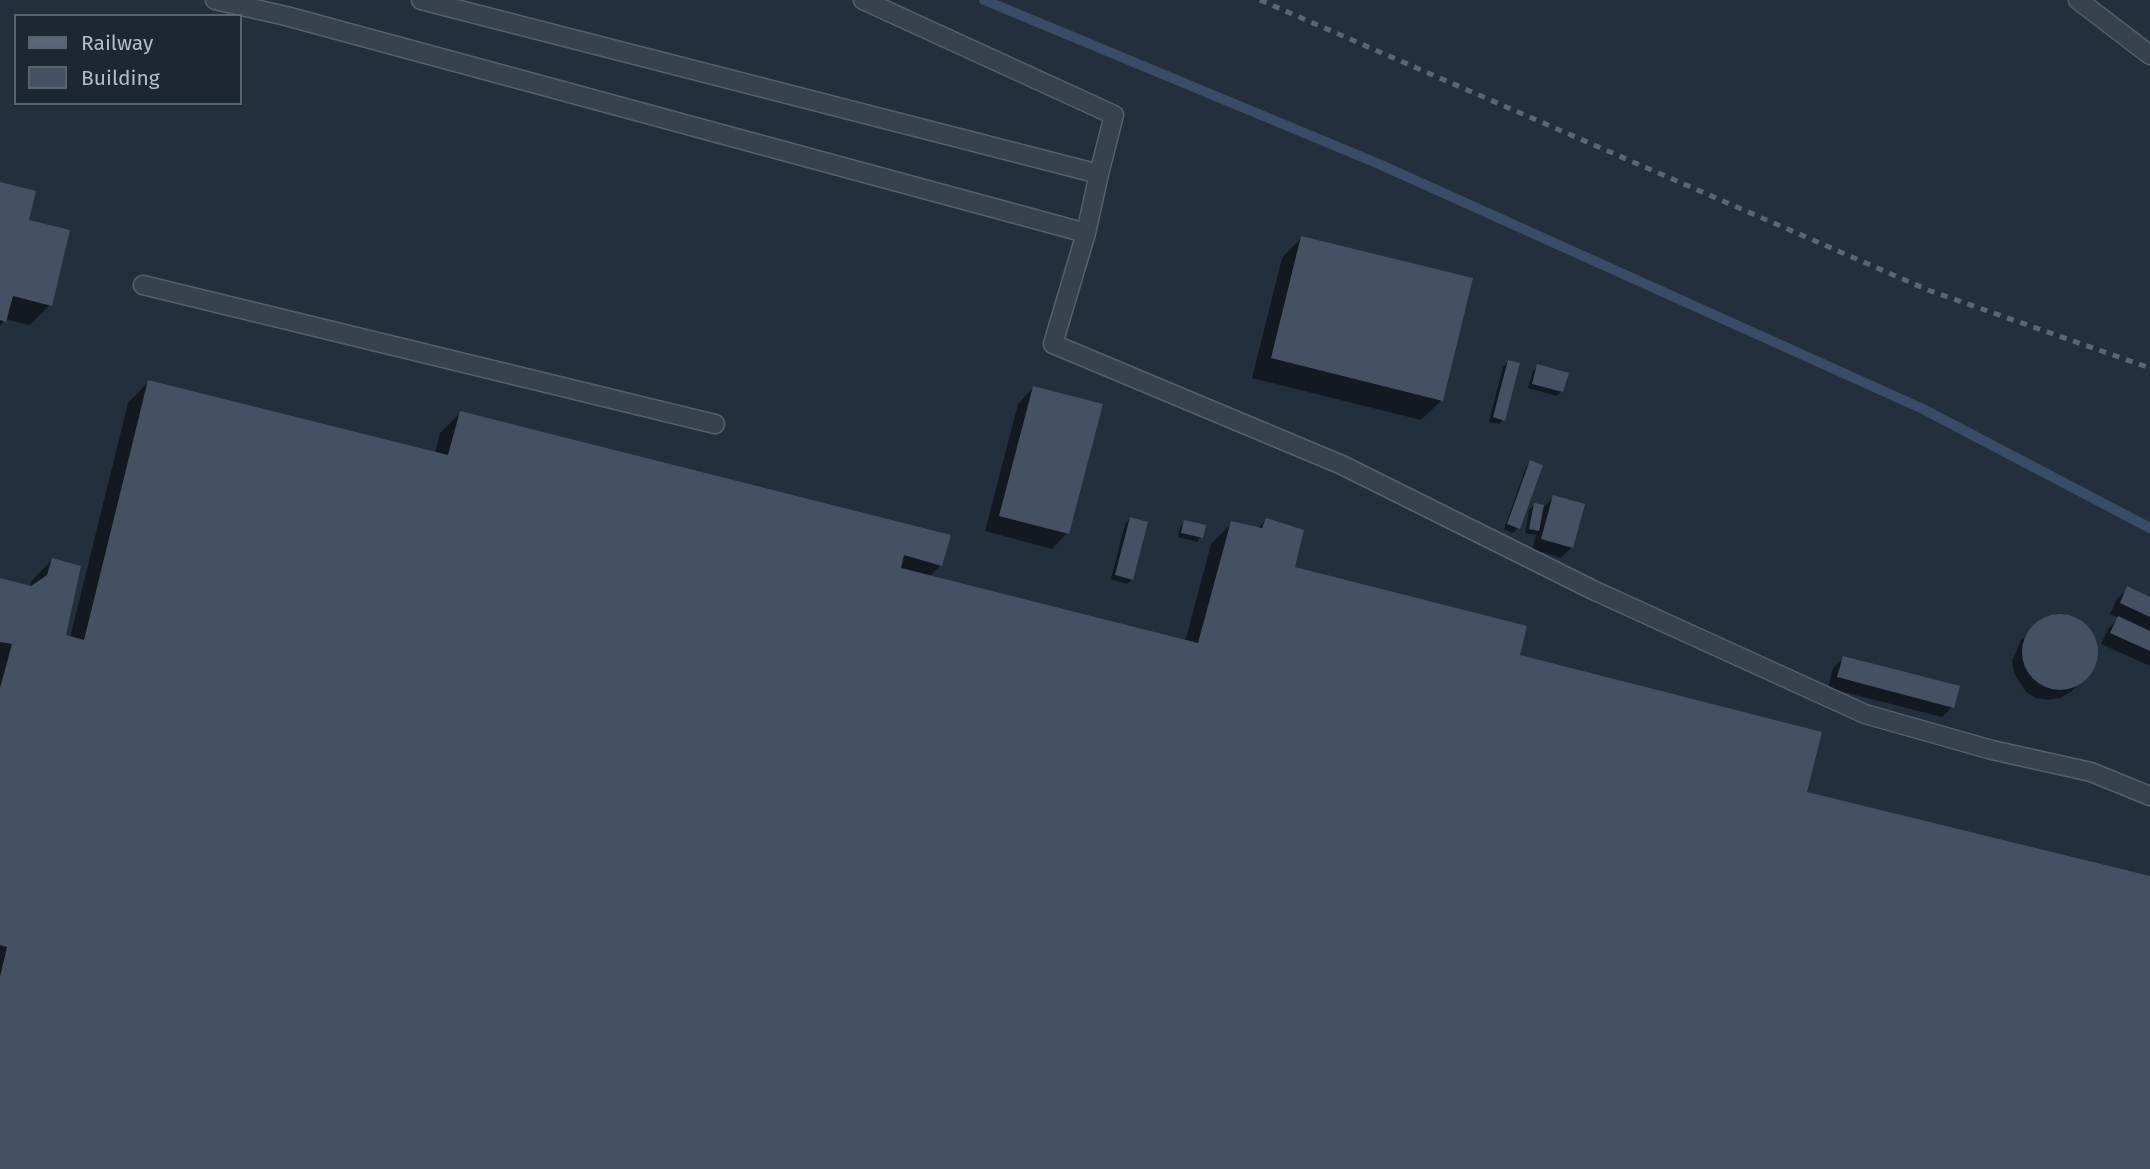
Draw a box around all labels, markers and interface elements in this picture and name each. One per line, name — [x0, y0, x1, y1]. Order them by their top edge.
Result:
legend — [14, 14, 242, 105]
text: Railway — [81, 30, 153, 56]
text: Building — [81, 65, 160, 91]

